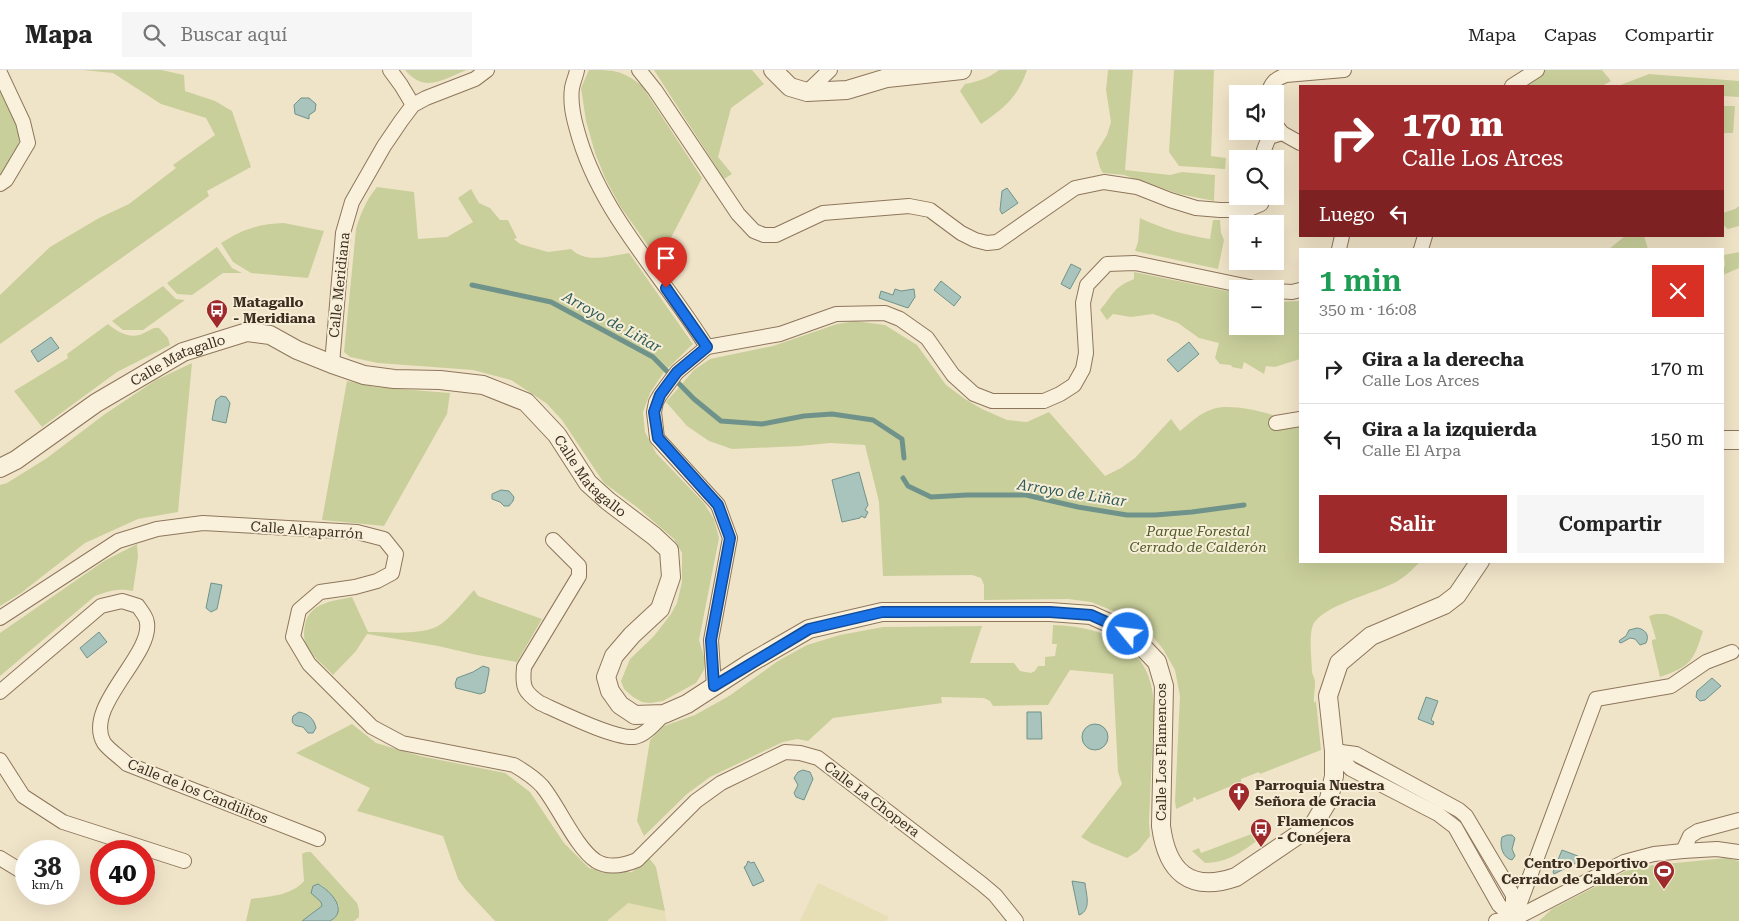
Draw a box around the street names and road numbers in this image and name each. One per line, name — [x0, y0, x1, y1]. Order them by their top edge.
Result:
street label: Calle Meridiana — [325, 231, 353, 339]
street label: Calle Matagallo — [127, 331, 227, 389]
street label: Calle Matagallo — [551, 432, 630, 520]
street label: Calle Alcaparrón — [250, 518, 364, 542]
street label: Calle Los Flamencos — [1153, 683, 1169, 821]
street label: Calle de los Candilitos — [125, 755, 271, 827]
street label: Calle La Chopera — [821, 758, 923, 840]

